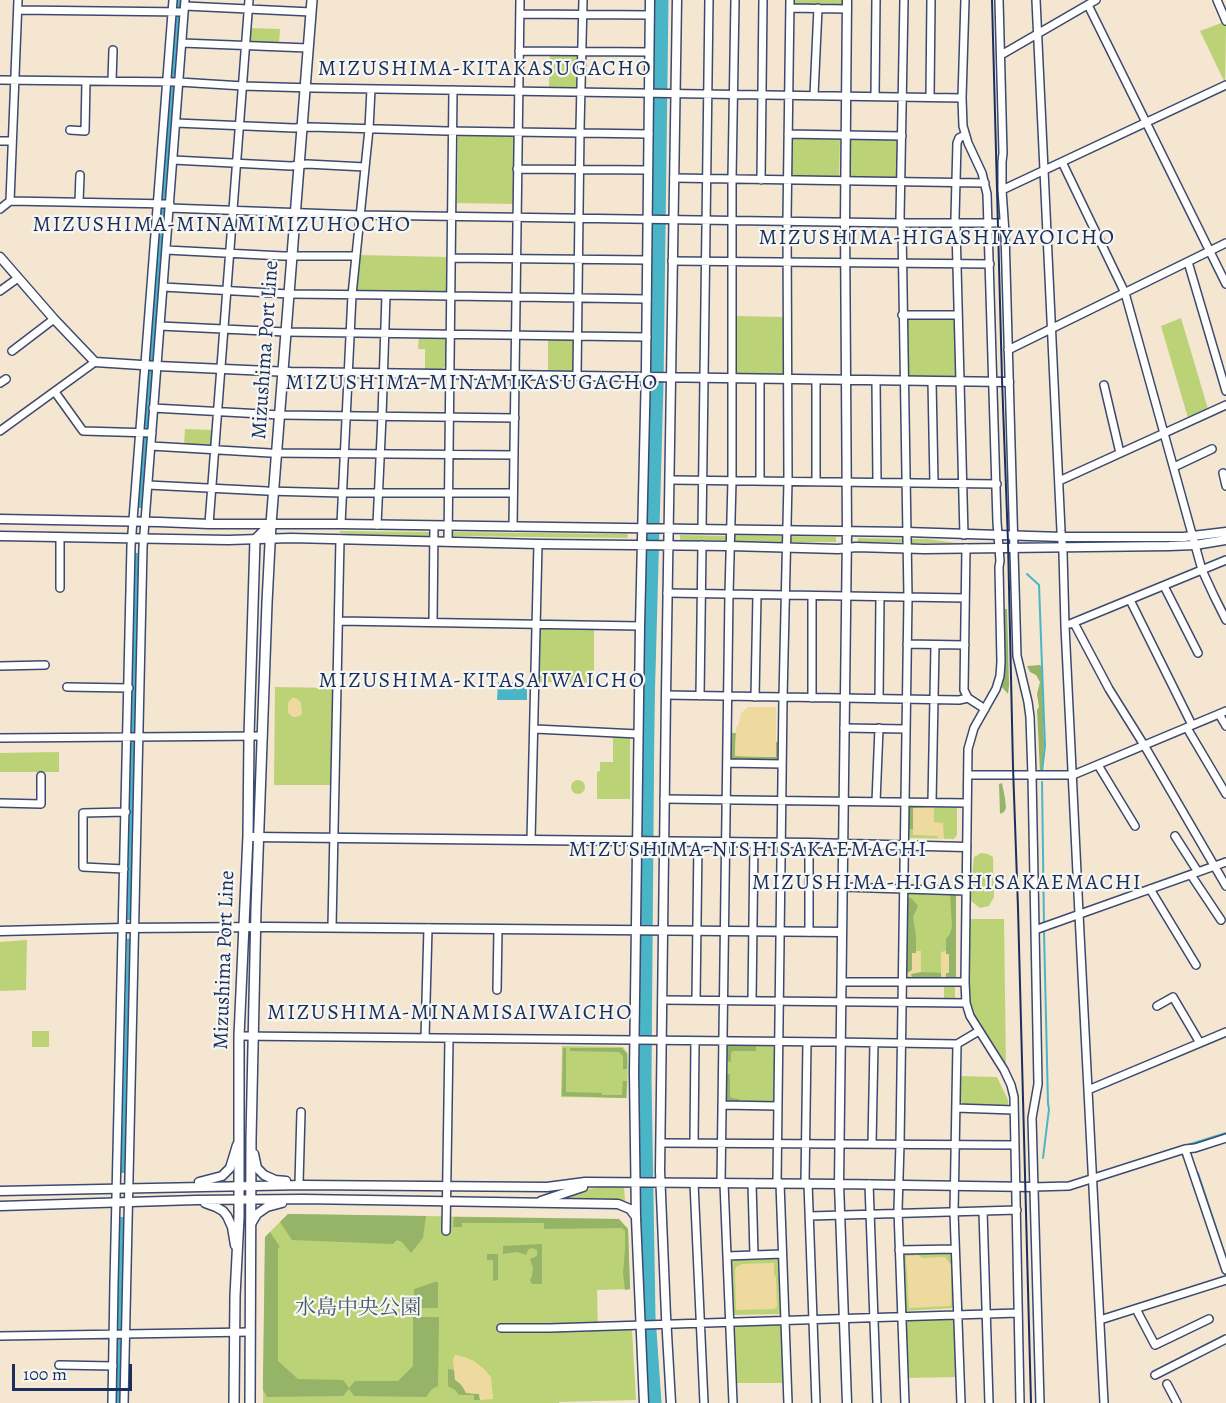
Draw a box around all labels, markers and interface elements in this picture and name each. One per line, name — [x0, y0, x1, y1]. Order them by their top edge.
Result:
district label: MIZUSHIMA-KITAKASUGACHO — [318, 57, 652, 83]
district label: MIZUSHIMA-MINAMIMIZUHOCHO — [33, 213, 411, 239]
district label: MIZUSHIMA-HIGASHIYAYOICHO — [758, 226, 1116, 252]
street label: Mizushima Port Line — [247, 260, 285, 440]
district label: MIZUSHIMA-MINAMIKASUGACHO — [285, 371, 659, 397]
district label: MIZUSHIMA-KITASAIWAICHO — [319, 669, 645, 695]
district label: MIZUSHIMA-NISHISAKAEMACHI — [568, 838, 928, 864]
street label: Mizushima Port Line — [209, 870, 241, 1050]
district label: MIZUSHIMA-HIGASHISAKAEMACHI — [752, 871, 1142, 897]
district label: MIZUSHIMA-MINAMISAIWAICHO — [267, 1001, 633, 1027]
park label: 水島中央公園 — [295, 1296, 421, 1322]
scale bar — [15, 1352, 135, 1390]
text: 100 m — [23, 1362, 67, 1386]

